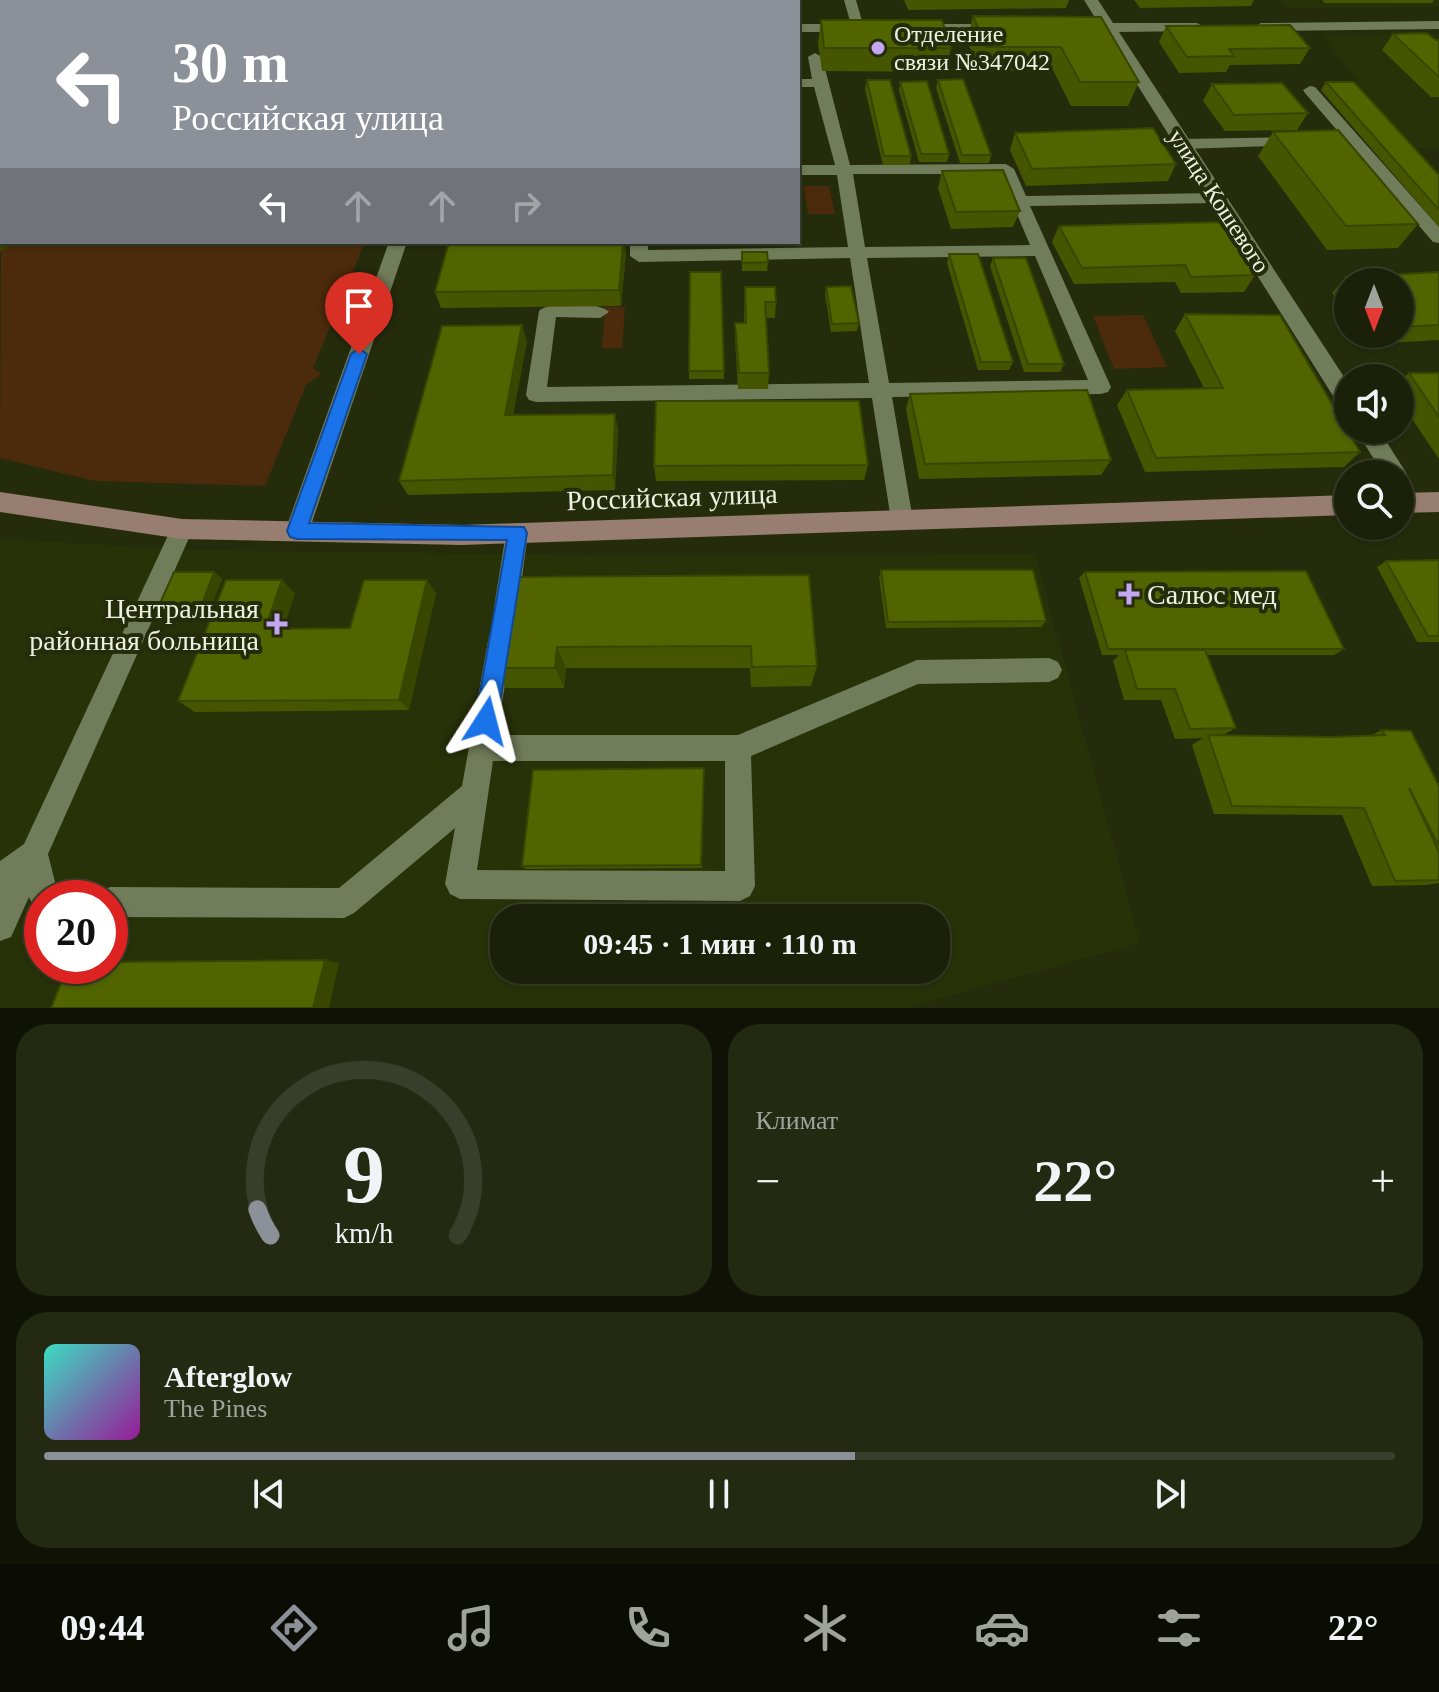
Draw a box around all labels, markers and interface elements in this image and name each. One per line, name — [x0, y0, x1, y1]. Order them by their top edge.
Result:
place label: Отделение связи №347042 — [894, 21, 1050, 75]
icon: left — [40, 32, 144, 136]
text: 30 m — [172, 32, 289, 94]
marker: Отделение связи №347042 — [869, 39, 887, 57]
text: Российская улица — [172, 98, 444, 138]
street label: улица Кошевого — [1163, 124, 1275, 278]
icon: left — [252, 184, 296, 228]
icon: ahead — [336, 184, 380, 228]
icon: ahead — [420, 184, 464, 228]
icon: right — [504, 184, 548, 228]
north arrow — [1334, 268, 1414, 348]
map controls — [1334, 268, 1414, 540]
pin — [325, 272, 393, 354]
icon: arrive — [337, 284, 381, 328]
button: sound — [1334, 364, 1414, 444]
button: search — [1334, 460, 1414, 540]
street label: Российская улица — [566, 478, 779, 516]
place label: Салюc мед — [1147, 579, 1277, 610]
marker: Салюc мед — [1118, 583, 1140, 605]
place label: Центральная районная больница — [29, 593, 260, 656]
marker: Центральная районная больница — [266, 613, 288, 635]
position arrow — [444, 679, 528, 763]
speed limit sign: 20 — [24, 880, 128, 984]
text: 09:45 · 1 мин · 110 m — [583, 927, 857, 960]
text: Климат — [756, 1106, 838, 1135]
text: 9 — [343, 1128, 385, 1220]
text: 22° — [1033, 1148, 1117, 1214]
text: − — [756, 1157, 780, 1206]
text: + — [1370, 1157, 1395, 1206]
text: km/h — [334, 1218, 393, 1249]
text: Afterglow — [164, 1360, 292, 1393]
text: The Pines — [164, 1394, 267, 1423]
icon: previous — [247, 1472, 291, 1516]
icon: pause — [697, 1472, 741, 1516]
icon: next — [1148, 1472, 1192, 1516]
icon: directions — [266, 1600, 322, 1656]
icon: music — [443, 1600, 499, 1656]
icon: phone — [620, 1600, 676, 1656]
icon: climate — [797, 1600, 853, 1656]
icon: car — [974, 1600, 1030, 1656]
icon: filters — [1151, 1600, 1207, 1656]
text: 09:44 — [61, 1608, 145, 1648]
text: 22° — [1328, 1608, 1378, 1648]

